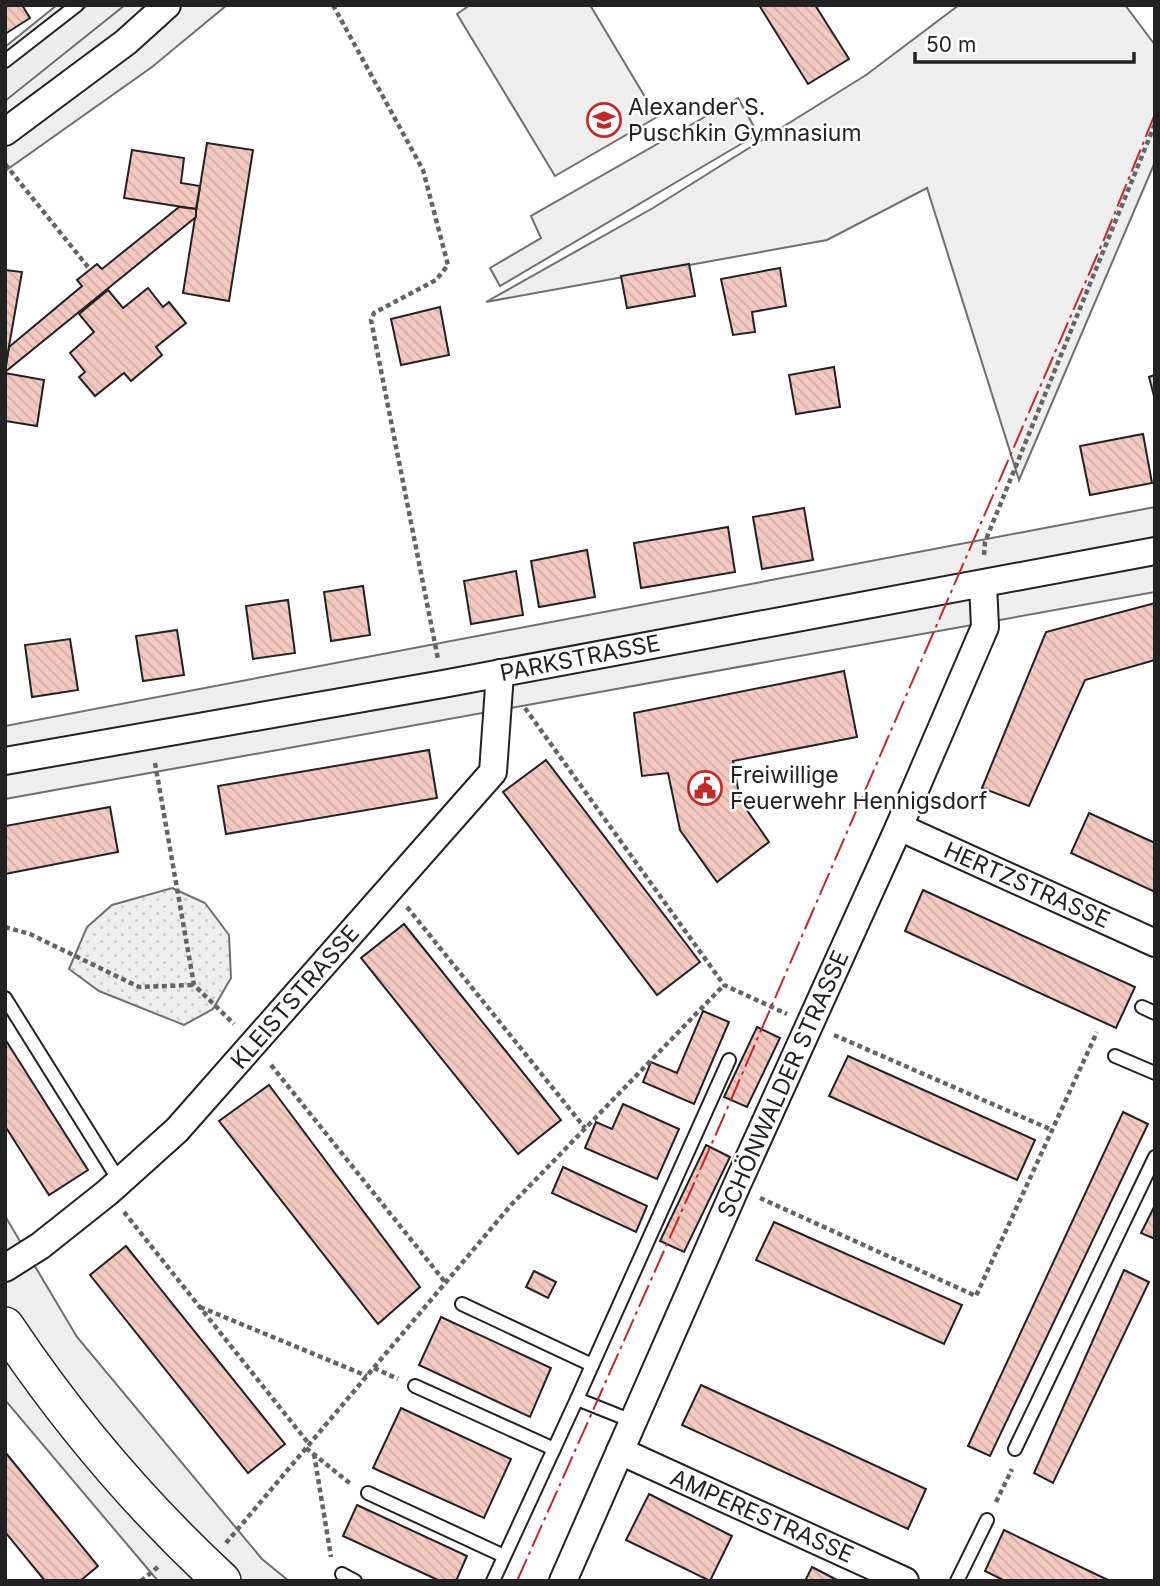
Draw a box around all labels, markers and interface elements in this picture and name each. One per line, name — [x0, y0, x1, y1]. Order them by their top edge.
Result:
scale bar — [915, 21, 1134, 65]
text: 50 m — [926, 32, 976, 57]
place label: Alexander S. Puschkin Gymnasium — [628, 93, 862, 147]
school or university icon: Alexander S. Puschkin Gymnasium — [585, 101, 623, 139]
street label: PARKSTRASSE — [498, 629, 662, 687]
place label: Freiwillige Feuerwehr Hennigsdorf — [730, 761, 988, 815]
public building icon: Freiwillige Feuerwehr Hennigsdorf — [686, 769, 724, 807]
street label: HERTZSTRASSE — [940, 836, 1114, 934]
street label: KLEISTSTRASSE — [225, 919, 365, 1075]
street label: SCHÖNWALDER STRASSE — [711, 946, 855, 1222]
street label: AMPERESTRASSE — [666, 1463, 858, 1569]

